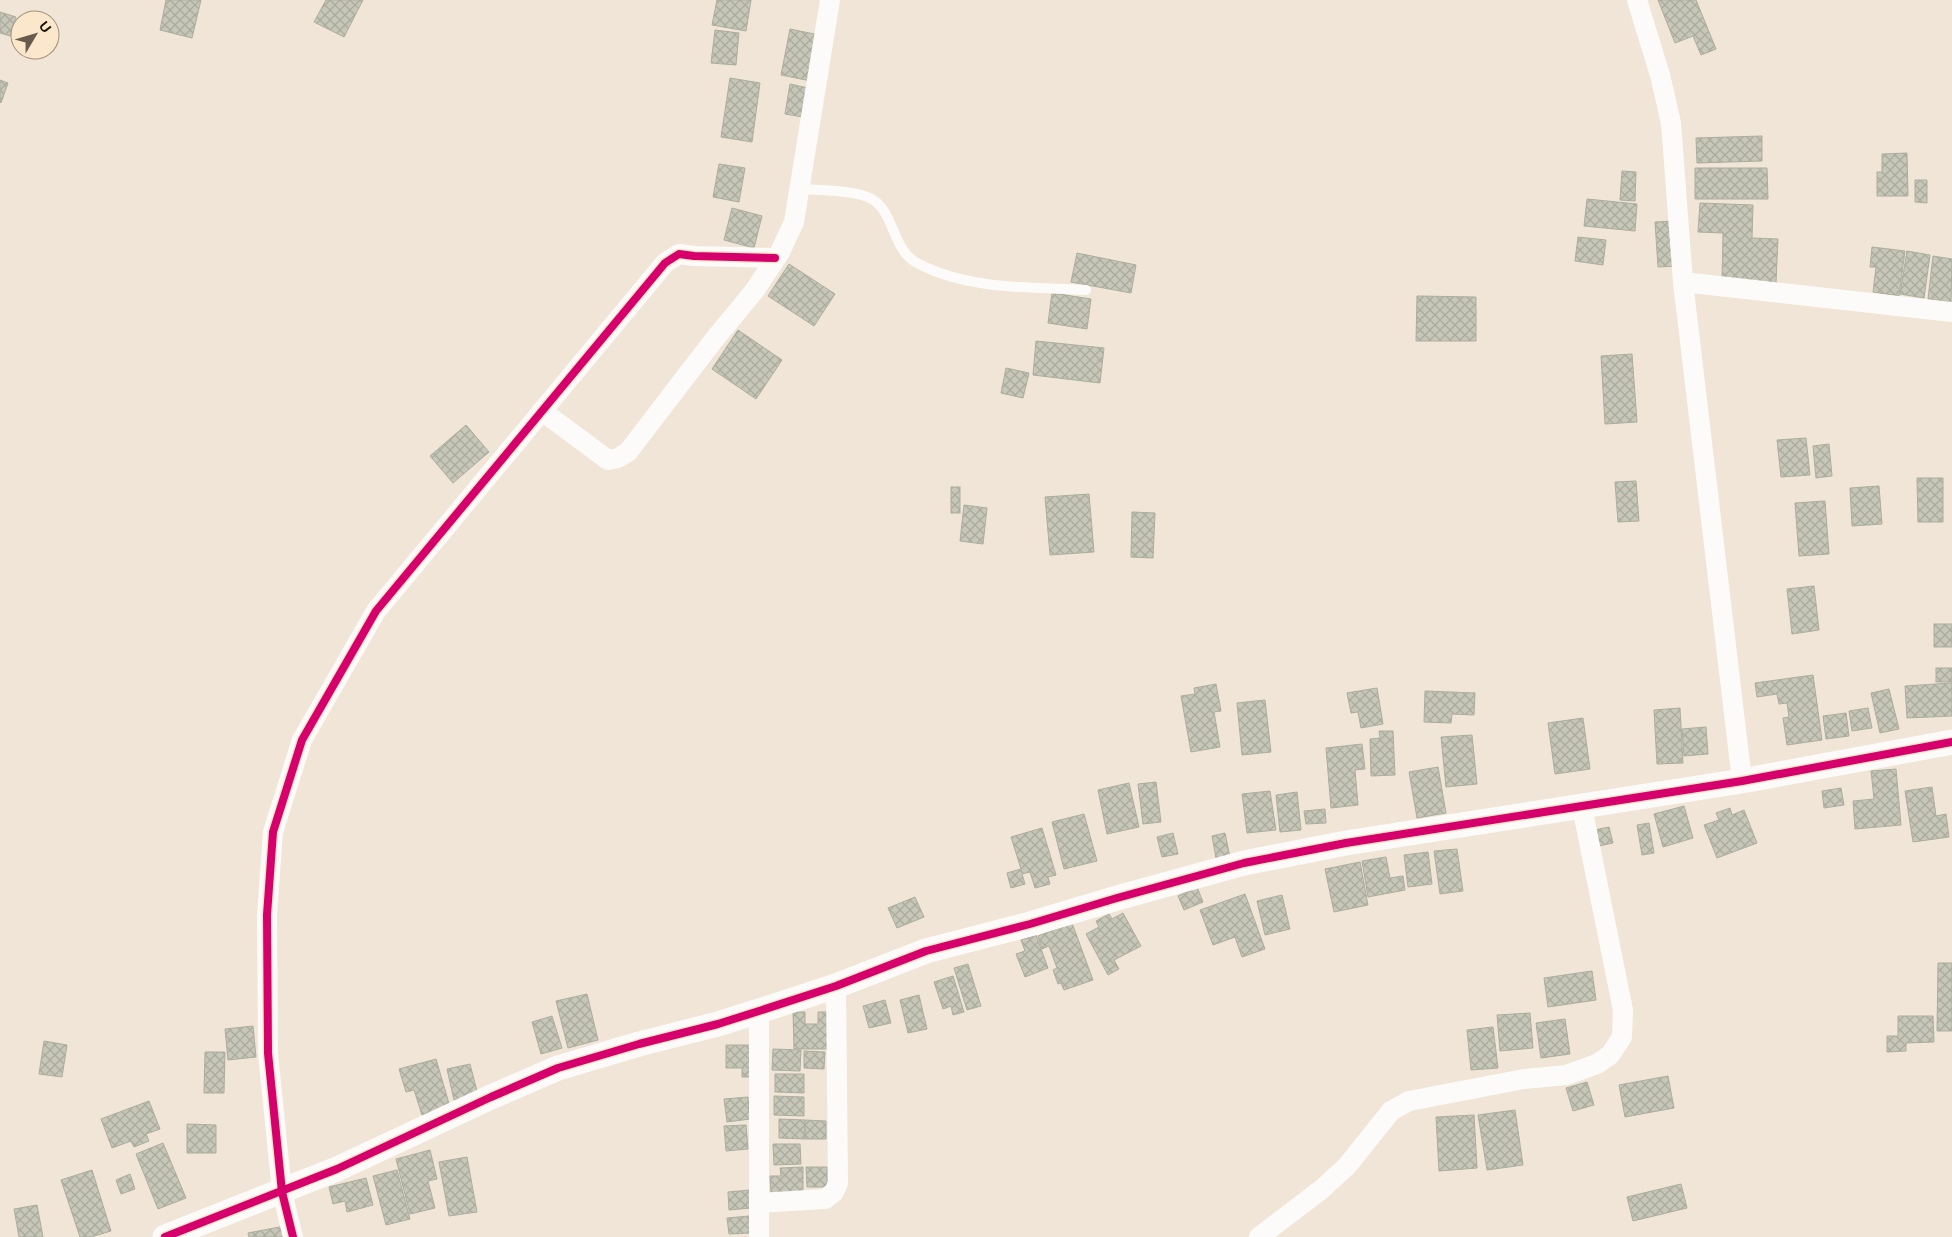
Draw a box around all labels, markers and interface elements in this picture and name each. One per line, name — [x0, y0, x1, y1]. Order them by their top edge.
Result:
north arrow — [10, 10, 60, 60]
text: U — [36, 18, 55, 36]

